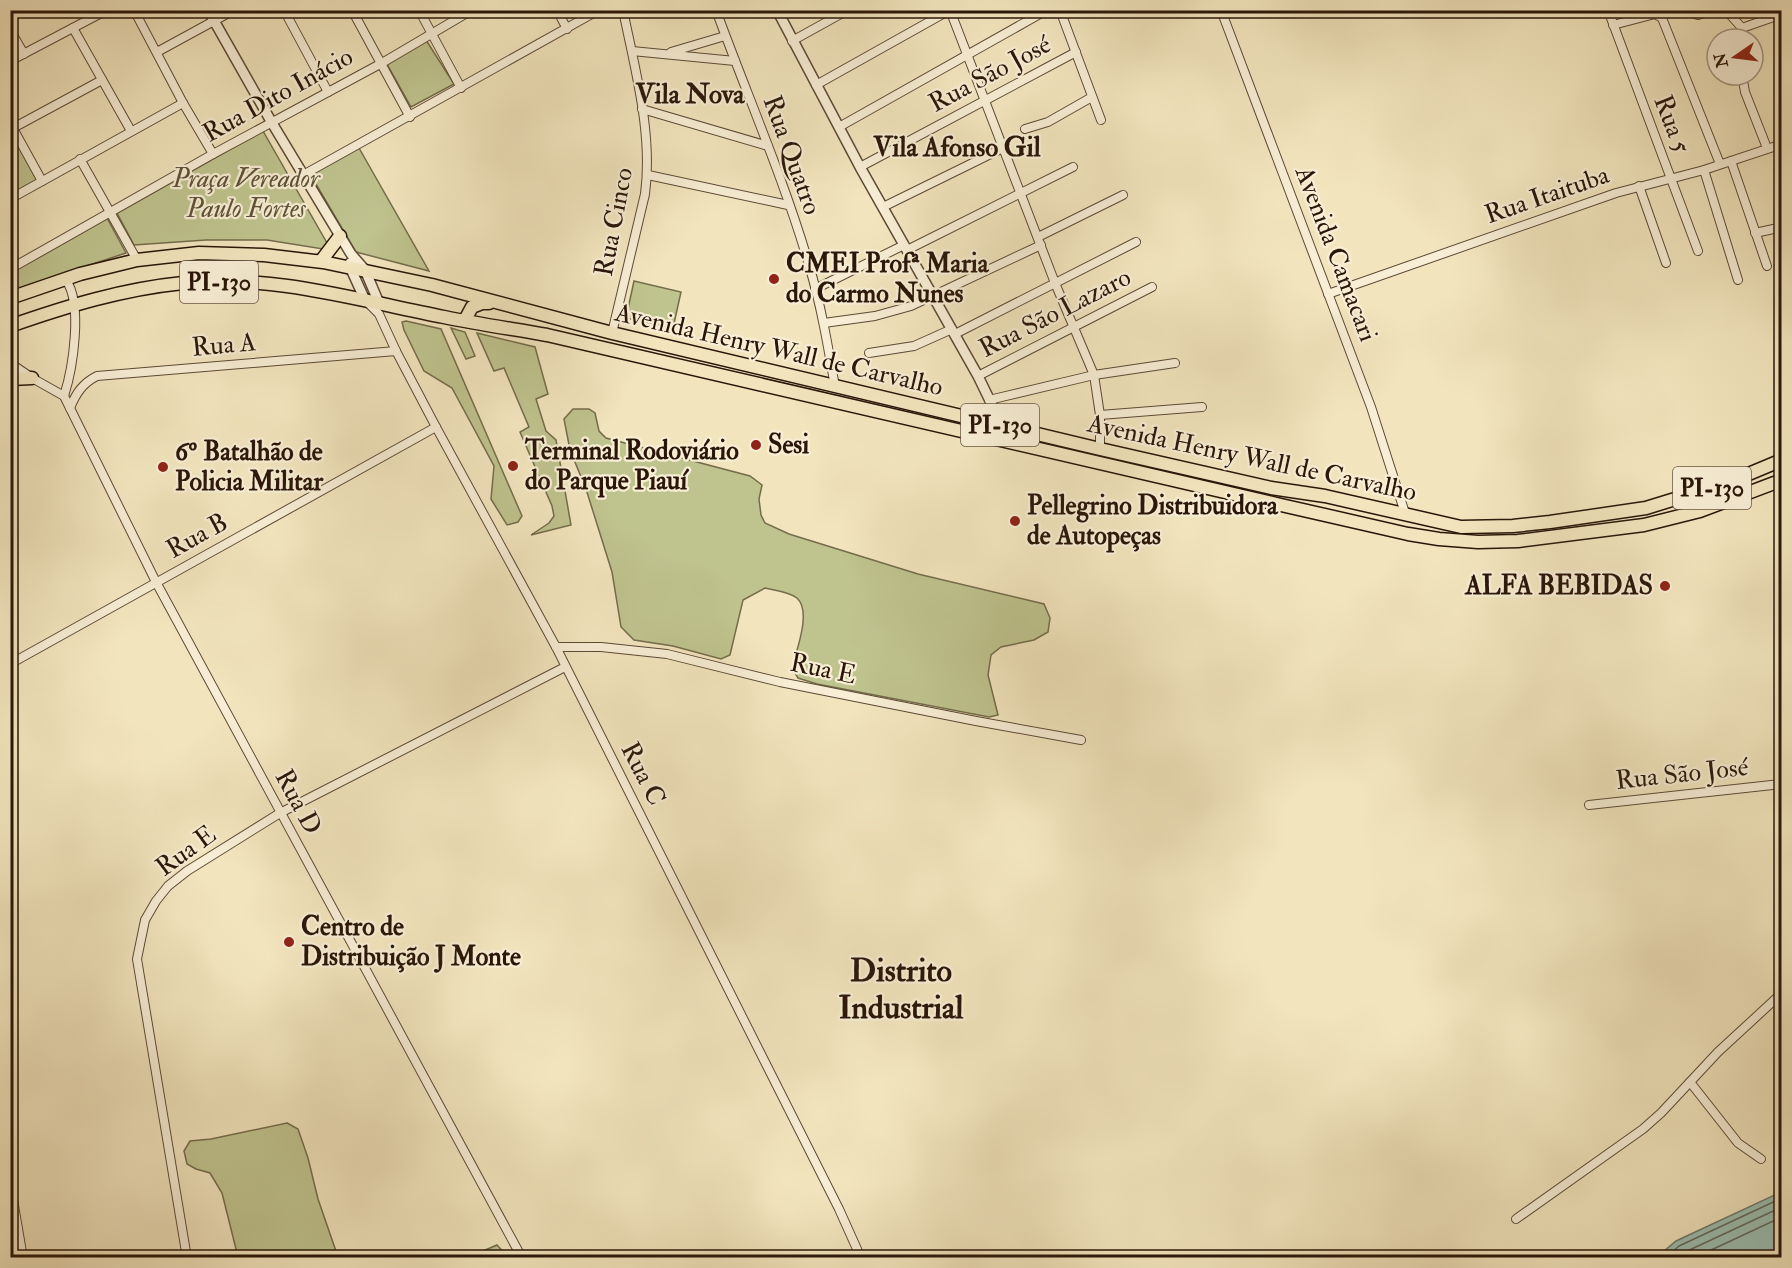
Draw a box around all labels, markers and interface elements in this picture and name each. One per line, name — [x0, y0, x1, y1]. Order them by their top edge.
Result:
north arrow — [1705, 27, 1765, 87]
street label: Rua São José — [924, 28, 1057, 119]
street label: Rua Dito Inácio — [197, 41, 359, 149]
text: N — [1710, 50, 1733, 71]
district label: Vila Nova — [635, 78, 745, 111]
street label: Rua Quatro — [756, 91, 828, 219]
street label: Rua 5 — [1646, 91, 1698, 158]
district label: Vila Afonso Gil — [872, 131, 1042, 164]
street label: Rua Itaituba — [1481, 159, 1614, 231]
street label: Avenida Camacari — [1288, 161, 1384, 346]
park label: Praça Vereador Paulo Fortes — [171, 163, 321, 225]
street label: Rua Cinco — [588, 165, 640, 279]
place label: CMEI Profª Maria do Carmo Nunes — [786, 248, 990, 310]
road number: PI-130 — [180, 261, 258, 303]
street label: Rua São Lazaro — [974, 261, 1136, 365]
marker: CMEI Profª Maria do Carmo Nunes — [767, 272, 781, 286]
street label: Avenida Henry Wall de Carvalho — [611, 296, 946, 403]
street label: Rua A — [190, 326, 258, 364]
road number: PI-130 — [961, 404, 1039, 446]
street label: Avenida Henry Wall de Carvalho — [1083, 407, 1420, 509]
place label: Sesi — [768, 429, 809, 461]
place label: Terminal Rodoviário do Parque Piauí — [524, 435, 739, 498]
place label: 6º Batalhão de Policia Militar — [175, 436, 323, 498]
marker: Sesi — [749, 438, 763, 452]
marker: Terminal Rodoviário do Parque Piauí — [506, 459, 520, 473]
marker: 6º Batalhão de Policia Militar — [156, 460, 170, 474]
road number: PI-130 — [1673, 467, 1751, 509]
place label: Pellegrino Distribuidora de Autopeças — [1027, 490, 1279, 553]
street label: Rua B — [161, 506, 233, 566]
marker: Pellegrino Distribuidora de Autopeças — [1008, 514, 1022, 528]
place label: ALFA BEBIDAS — [1464, 570, 1653, 602]
marker: ALFA BEBIDAS — [1658, 579, 1672, 593]
street label: Rua E — [787, 646, 859, 692]
street label: Rua C — [614, 737, 672, 811]
street label: Rua São José — [1614, 751, 1750, 797]
street label: Rua D — [268, 764, 328, 840]
street label: Rua E — [150, 818, 222, 884]
place label: Centro de Distribuição J Monte — [301, 911, 521, 973]
marker: Centro de Distribuição J Monte — [282, 935, 296, 949]
district label: Distrito Industrial — [839, 951, 964, 1028]

